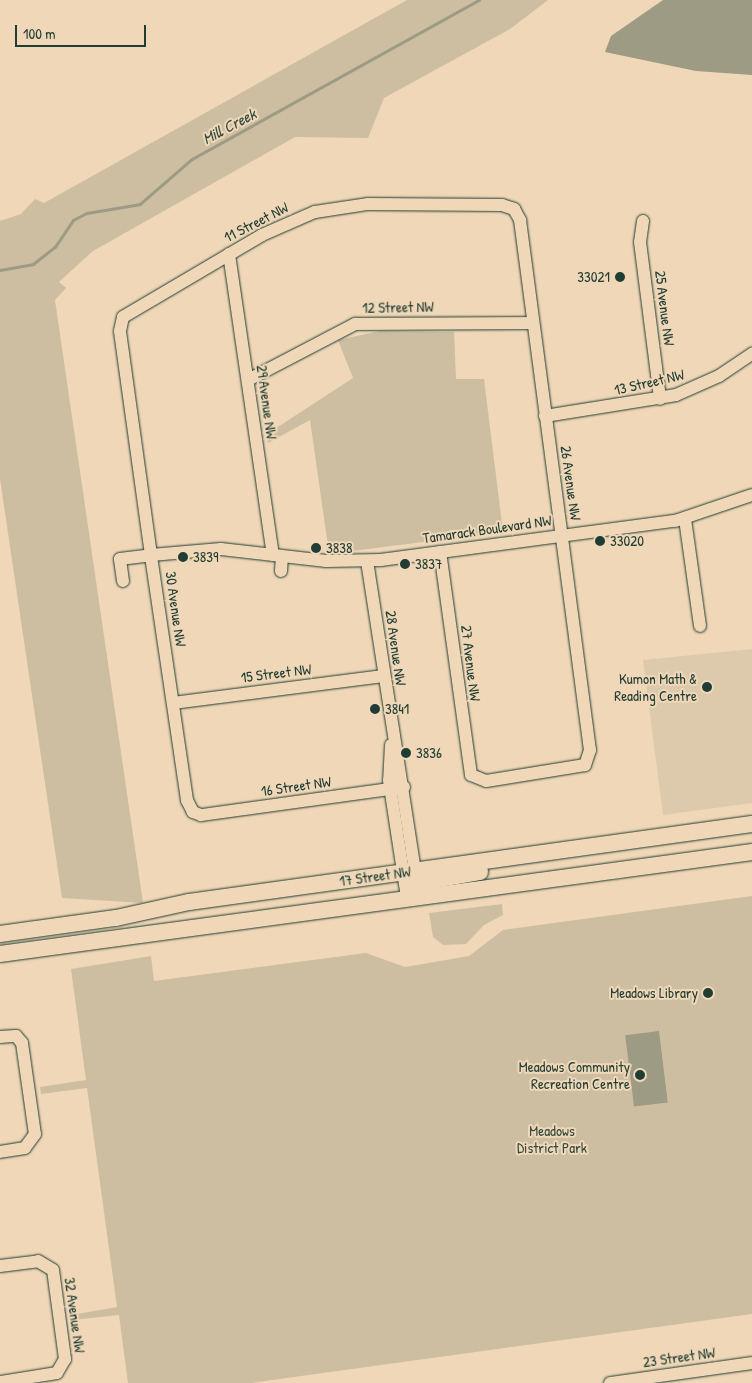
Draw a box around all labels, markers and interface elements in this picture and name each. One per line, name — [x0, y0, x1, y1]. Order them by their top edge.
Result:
scale bar — [18, 15, 149, 47]
text: 100 m — [23, 23, 56, 44]
water label: Mill Creek — [199, 104, 259, 148]
street label: 11 Street NW — [221, 198, 291, 246]
place label: 33021 — [577, 268, 610, 286]
street label: 25 Avenue NW — [651, 269, 679, 347]
marker: 33021 — [614, 271, 626, 283]
street label: 12 Street NW — [362, 297, 434, 317]
street label: 29 Avenue NW — [253, 364, 281, 440]
street label: 13 Street NW — [612, 365, 686, 399]
street label: 26 Avenue NW — [557, 445, 585, 521]
street label: Tamarack Boulevard NW — [421, 511, 553, 547]
place label: 33020 — [610, 532, 644, 550]
marker: 33020 — [594, 535, 606, 547]
place label: 3838 — [326, 539, 352, 557]
marker: 3838 — [310, 542, 322, 554]
place label: 3839 — [193, 548, 218, 566]
marker: 3839 — [177, 551, 189, 563]
place label: 3837 — [415, 555, 442, 573]
marker: 3837 — [399, 558, 411, 570]
street label: 30 Avenue NW — [162, 570, 190, 648]
street label: 28 Avenue NW — [382, 609, 410, 687]
street label: 27 Avenue NW — [457, 624, 485, 702]
street label: 15 Street NW — [240, 660, 312, 686]
place label: Kumon Math & Reading Centre — [614, 669, 697, 704]
marker: Kumon Math & Reading Centre — [701, 681, 713, 693]
place label: 3841 — [385, 700, 409, 718]
marker: 3841 — [369, 703, 381, 715]
place label: 3836 — [416, 744, 442, 762]
marker: 3836 — [400, 747, 412, 759]
street label: 16 Street NW — [260, 772, 332, 800]
street label: 17 Street NW — [338, 862, 412, 890]
place label: Meadows Library — [610, 984, 698, 1002]
marker: Meadows Library — [702, 987, 714, 999]
place label: Meadows Community Recreation Centre — [519, 1057, 630, 1092]
marker: Meadows Community Recreation Centre — [634, 1069, 646, 1081]
park label: Meadows District Park — [517, 1121, 587, 1156]
street label: 32 Avenue NW — [61, 1276, 89, 1354]
street label: 23 Street NW — [642, 1343, 716, 1371]

